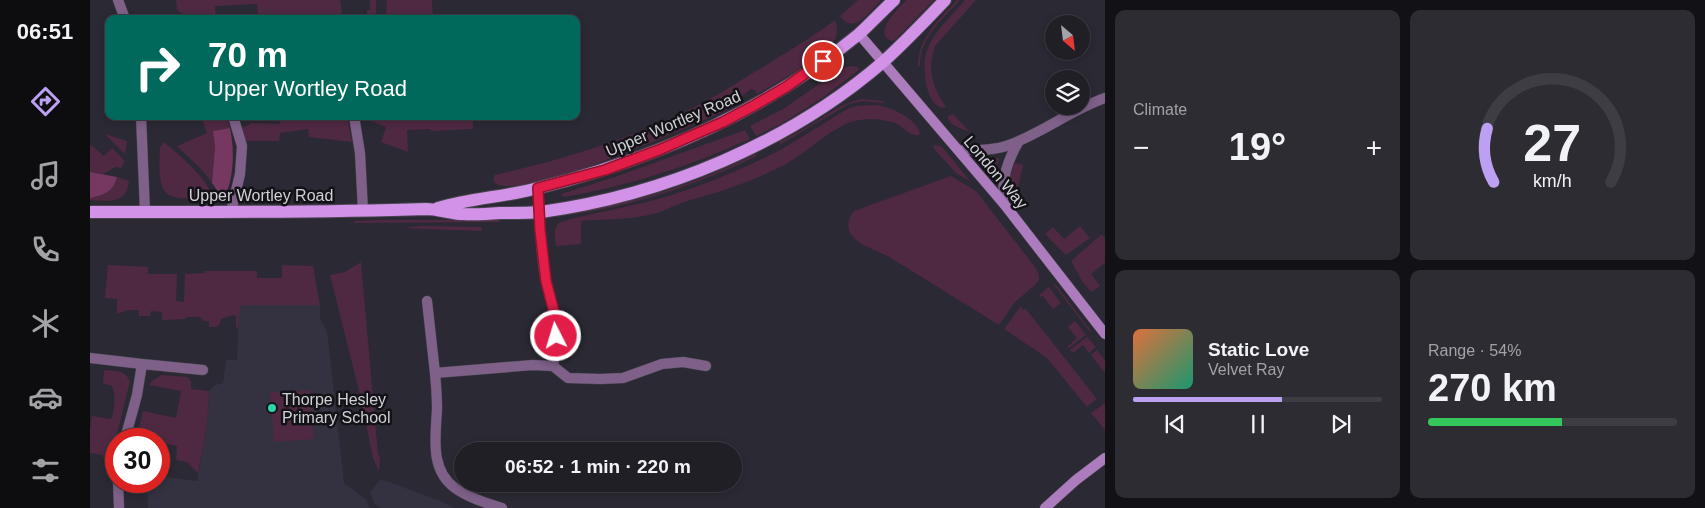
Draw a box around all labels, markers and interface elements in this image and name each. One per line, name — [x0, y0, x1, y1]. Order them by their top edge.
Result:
north arrow — [1045, 15, 1090, 60]
map controls — [1045, 15, 1090, 115]
text: 06:51 — [17, 19, 73, 44]
icon: right — [125, 35, 190, 100]
text: 70 m — [208, 35, 288, 74]
pin — [802, 40, 844, 82]
icon: arrive — [809, 47, 837, 75]
button: layers — [1045, 70, 1090, 115]
text: Upper Wortley Road — [208, 76, 407, 101]
icon: directions — [28, 84, 63, 119]
street label: Upper Wortley Road — [603, 87, 743, 160]
text: Climate — [1133, 101, 1187, 118]
text: 27 — [1524, 114, 1581, 172]
text: 19° — [1229, 126, 1286, 168]
text: − — [1133, 132, 1149, 163]
text: + — [1366, 132, 1382, 163]
street label: London Way — [960, 133, 1031, 212]
icon: music — [28, 158, 63, 193]
text: km/h — [1533, 171, 1572, 191]
street label: Upper Wortley Road — [189, 187, 333, 204]
icon: phone — [28, 232, 63, 267]
icon: climate — [28, 306, 63, 341]
position arrow — [529, 309, 581, 361]
text: Static Love — [1208, 339, 1309, 360]
text: Range · 54% — [1428, 342, 1521, 359]
text: Velvet Ray — [1208, 361, 1284, 378]
text: 270 km — [1428, 367, 1557, 409]
icon: car — [28, 380, 63, 415]
place label: Thorpe Hesley Primary School — [282, 391, 390, 426]
marker: Thorpe Hesley Primary School — [266, 402, 278, 414]
icon: previous — [1161, 410, 1189, 438]
icon: pause — [1244, 410, 1272, 438]
icon: next — [1327, 410, 1355, 438]
speed limit sign: 30 — [105, 428, 170, 493]
icon: filters — [28, 453, 63, 488]
text: 06:52 · 1 min · 220 m — [505, 456, 691, 477]

